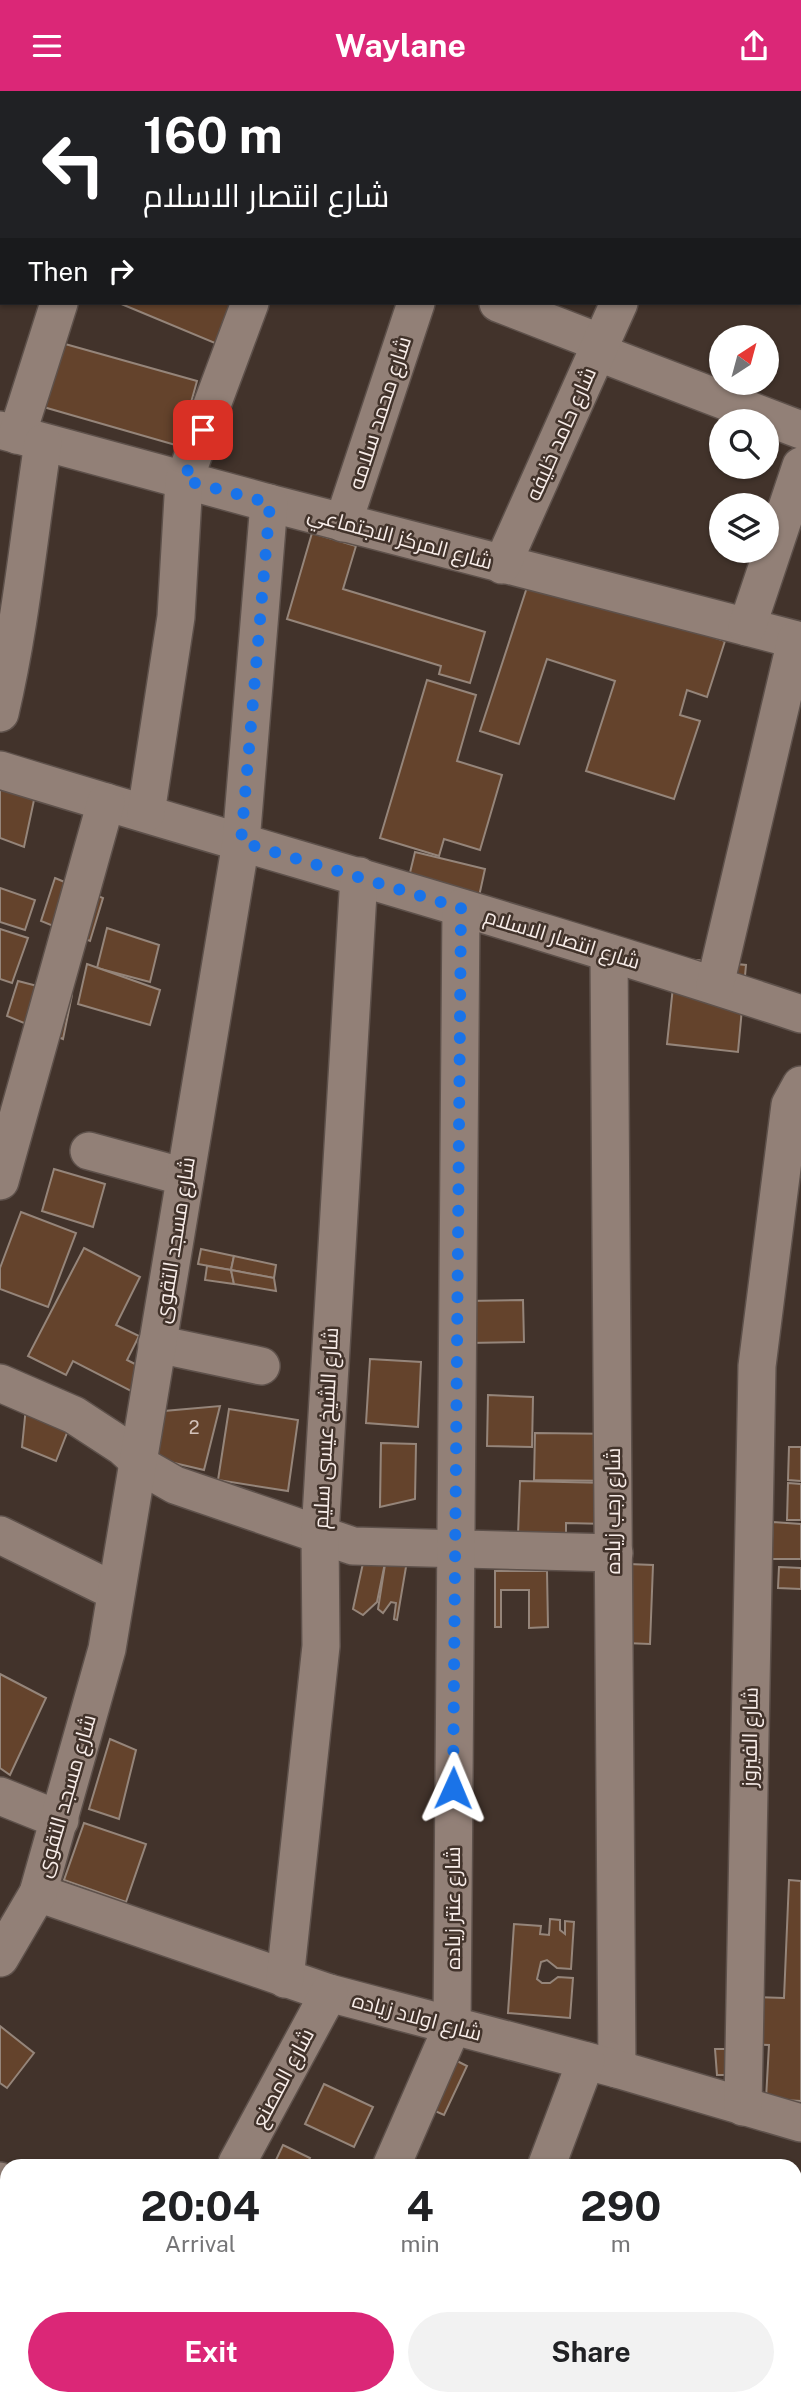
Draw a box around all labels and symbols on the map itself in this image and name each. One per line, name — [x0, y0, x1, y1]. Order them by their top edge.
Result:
north arrow — [709, 325, 779, 395]
street label: شارع محمد سلامه — [343, 333, 418, 493]
street label: شارع حامد خليفه — [520, 363, 603, 505]
pin — [173, 400, 233, 460]
street label: شارع المركز الاجتماعي — [304, 501, 495, 578]
street label: شارع انتصار الاسلام — [481, 903, 643, 976]
street label: شارع مسجد التقوى — [149, 1155, 202, 1325]
street label: شارع الشيخ عيسى سليم — [308, 1327, 345, 1530]
house number: 2 — [189, 1417, 199, 1438]
street label: شارع رجب زياده — [600, 1448, 627, 1574]
street label: شارع الفيروز — [736, 1687, 765, 1788]
street label: شارع مسجد التقوى — [30, 1712, 103, 1881]
position arrow — [416, 1751, 490, 1825]
street label: شارع عنتر زياده — [440, 1846, 467, 1970]
street label: شارع اولاد زياده — [349, 1987, 485, 2048]
street label: شارع المصنع — [246, 2024, 321, 2133]

